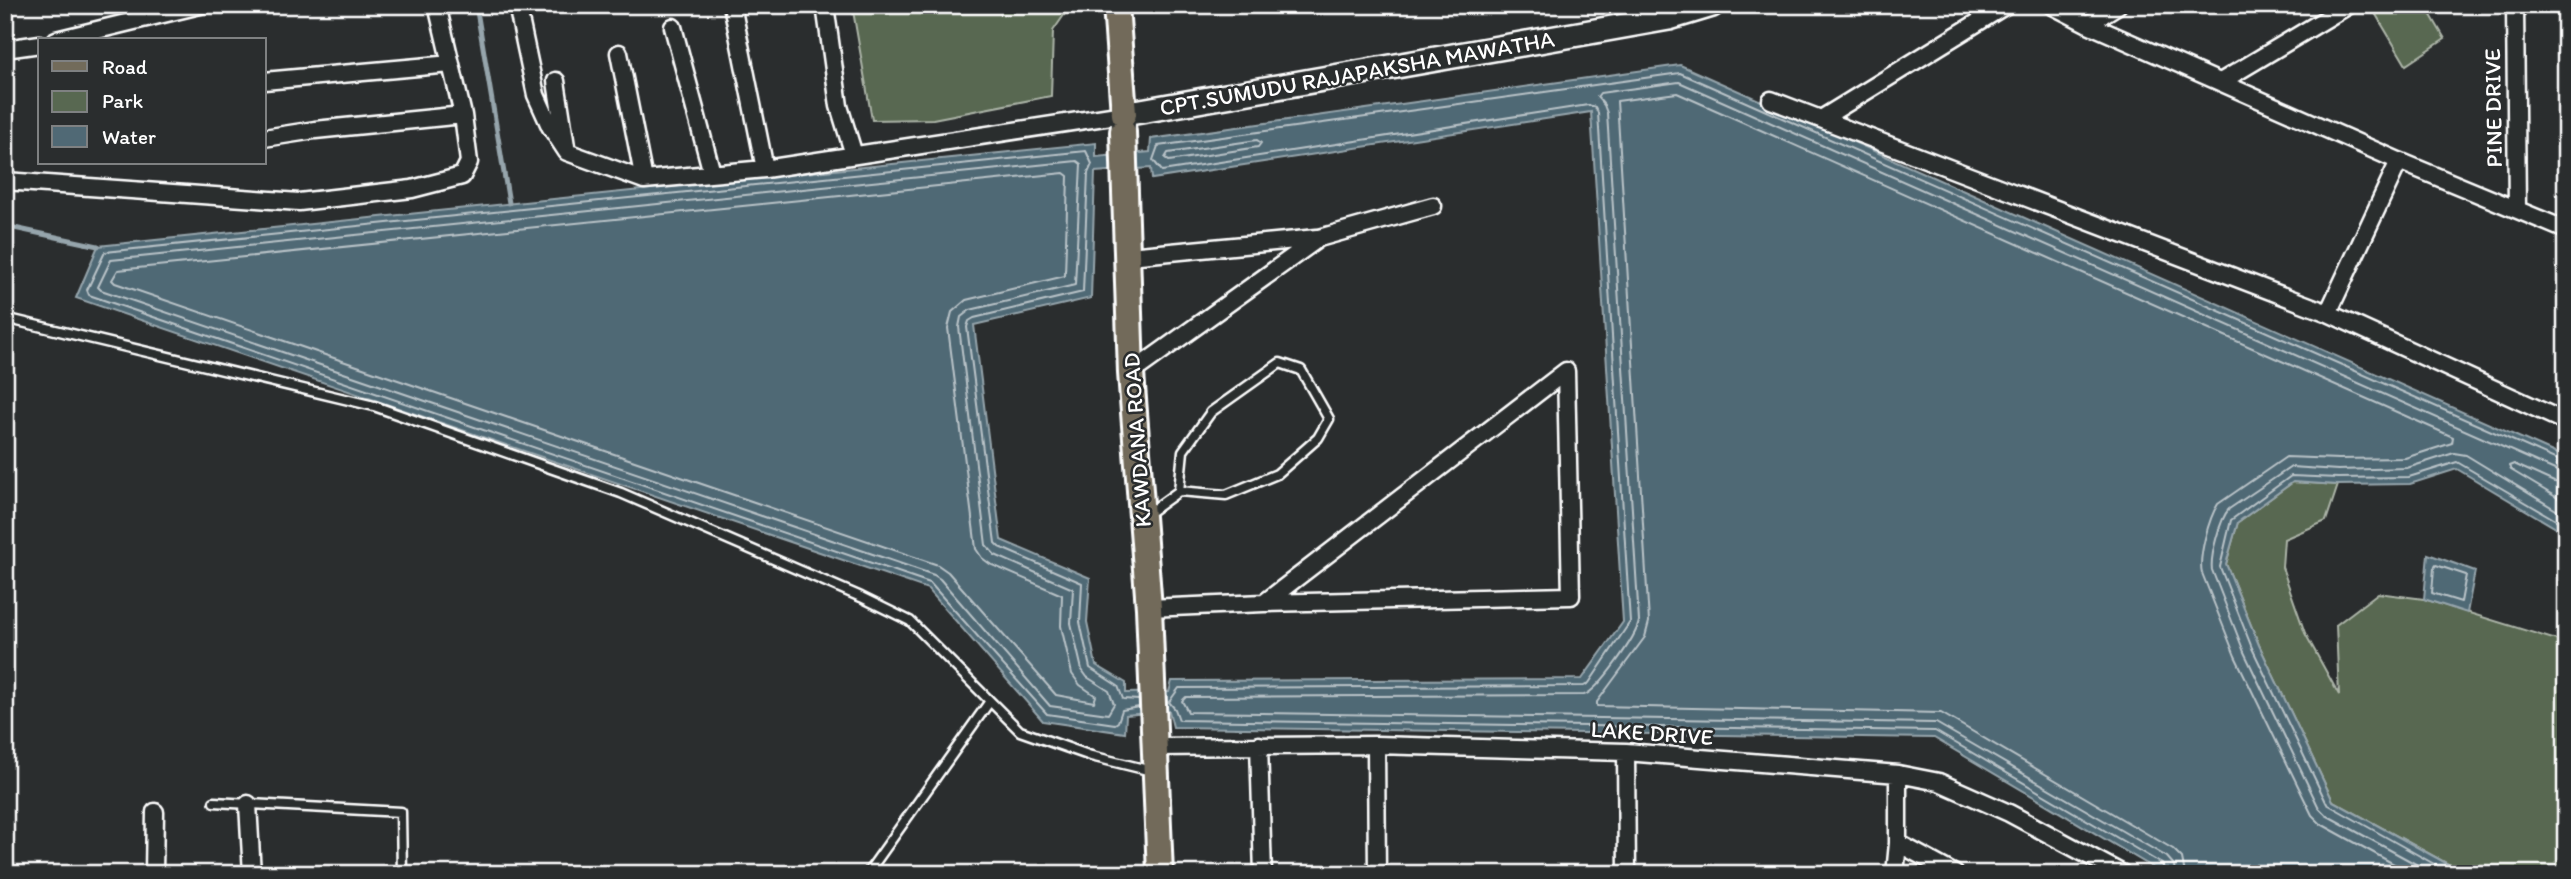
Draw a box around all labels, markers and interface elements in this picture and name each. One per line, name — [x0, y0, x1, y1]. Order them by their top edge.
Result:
street label: CPT.SUMUDU RAJAPAKSHA MAWATHA — [1157, 24, 1557, 122]
legend — [38, 38, 266, 164]
street label: PINE DRIVE — [2478, 48, 2508, 168]
text: Road — [102, 54, 148, 79]
text: Park — [102, 88, 144, 113]
text: Water — [102, 124, 156, 149]
street label: KAWDANA ROAD — [1117, 352, 1157, 528]
street label: LAKE DRIVE — [1590, 715, 1714, 751]

